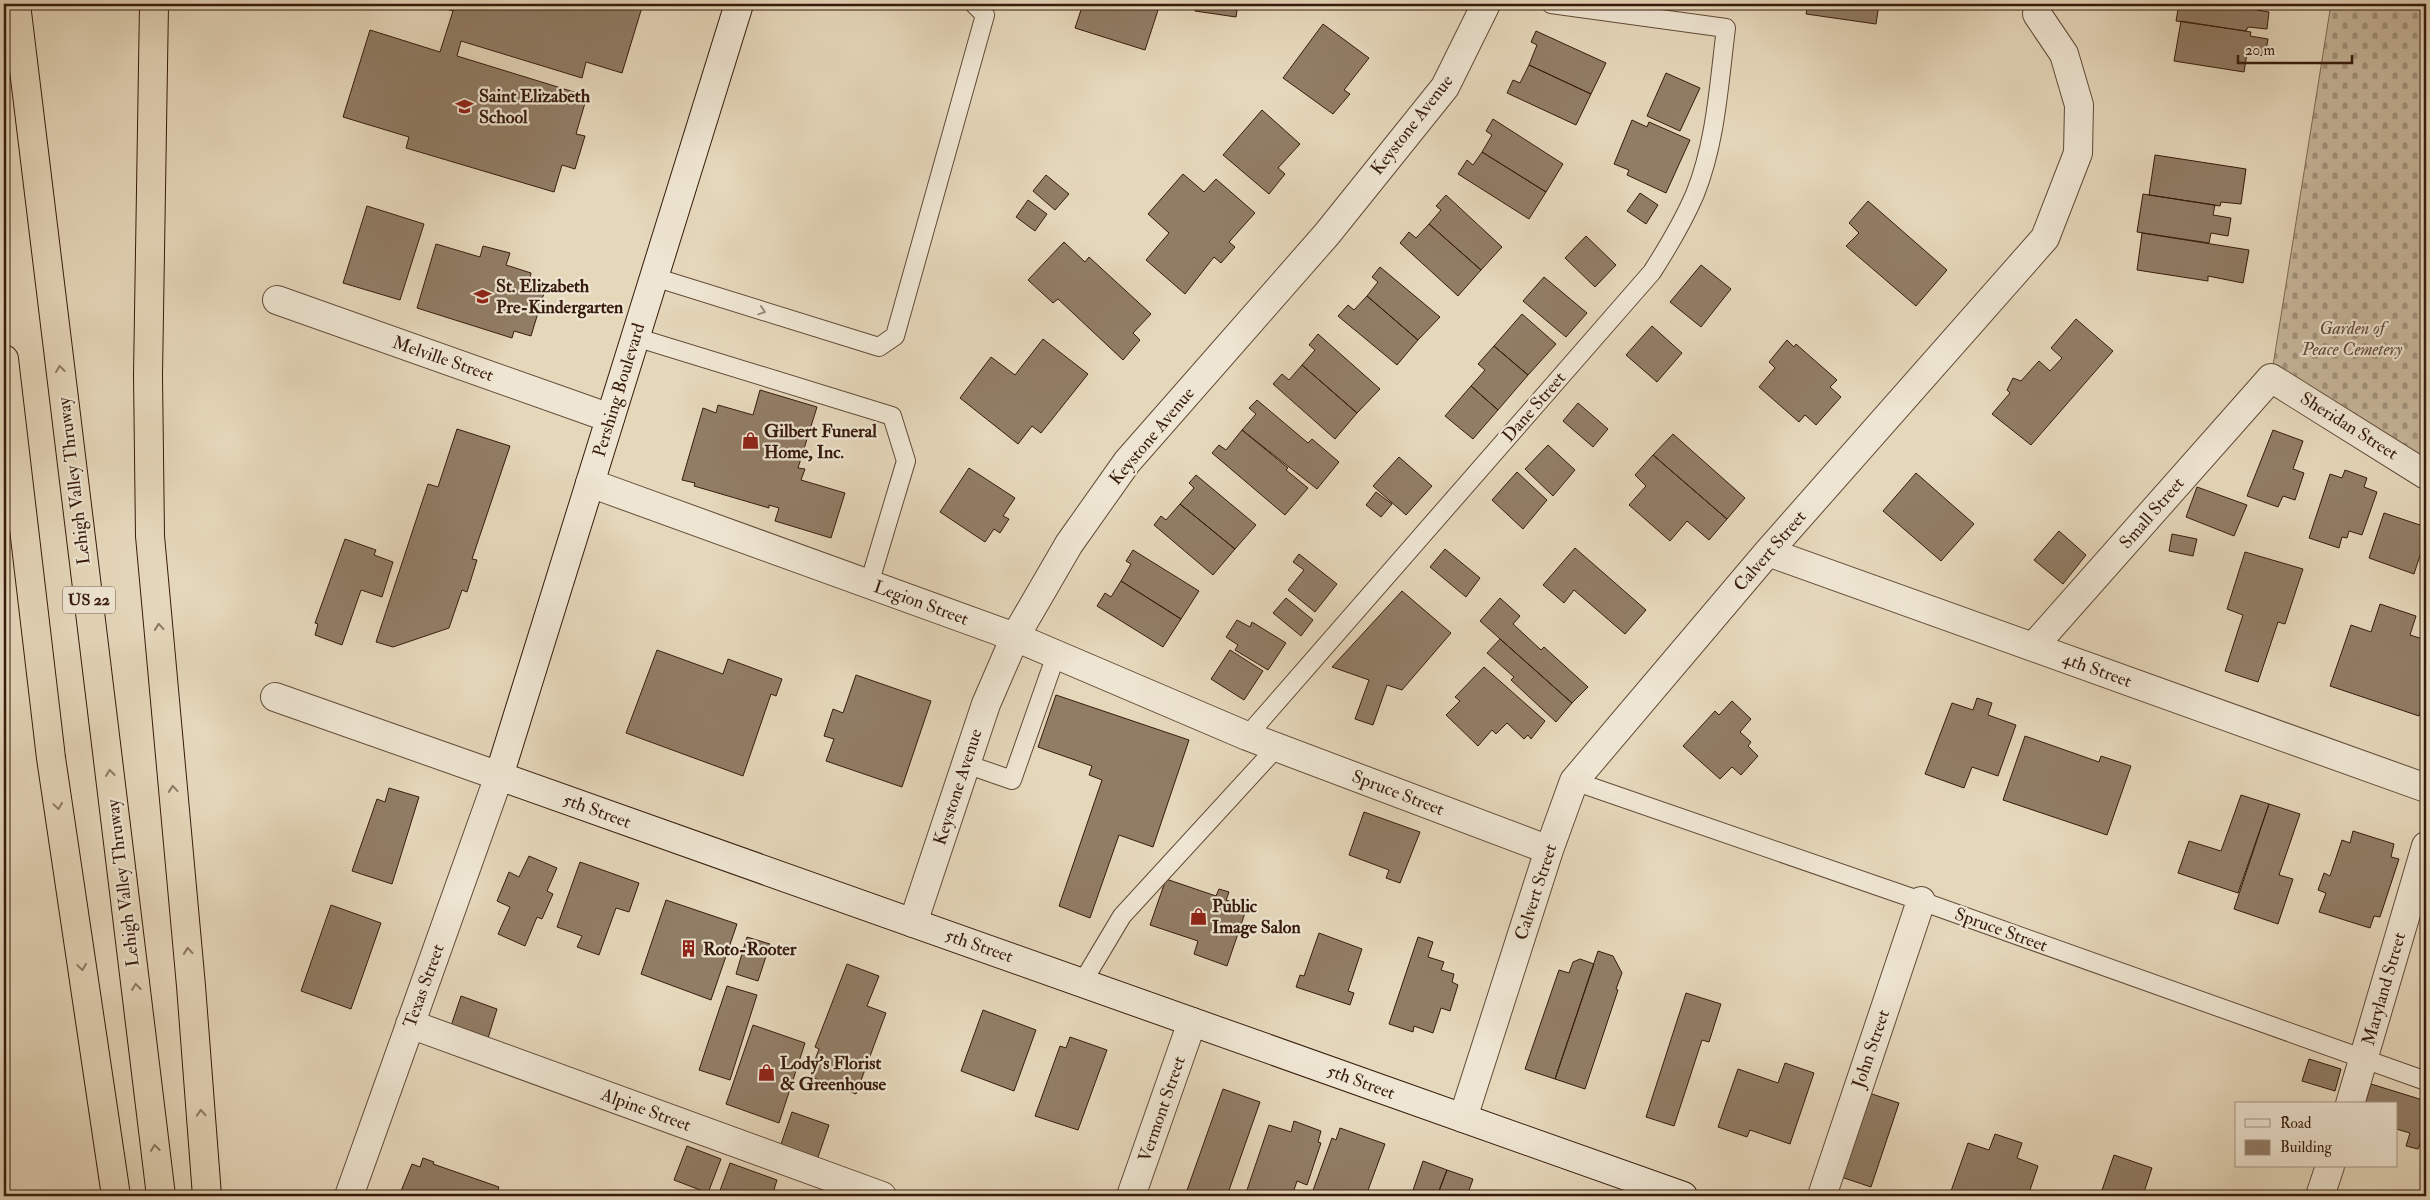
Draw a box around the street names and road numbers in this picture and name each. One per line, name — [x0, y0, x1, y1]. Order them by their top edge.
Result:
street label: Keystone Avenue — [1366, 70, 1459, 180]
street label: Pershing Boulevard — [588, 320, 650, 460]
street label: Melville Street — [389, 331, 497, 387]
street label: Dane Street — [1497, 367, 1571, 447]
street label: Keystone Avenue — [1104, 382, 1200, 490]
street label: Sheridan Street — [2296, 387, 2402, 465]
street label: Lehigh Valley Thruway — [52, 395, 96, 566]
street label: Small Street — [2115, 472, 2190, 554]
street label: Calvert Street — [1729, 506, 1812, 596]
street label: Legion Street — [870, 575, 972, 631]
road number: US 22 — [63, 586, 115, 614]
street label: 4th Street — [2059, 647, 2135, 693]
street label: Keystone Avenue — [928, 725, 988, 848]
street label: Spruce Street — [1349, 765, 1448, 821]
street label: 5th Street — [560, 788, 634, 834]
street label: Lehigh Valley Thruway — [101, 797, 145, 968]
street label: Calvert Street — [1510, 841, 1562, 943]
street label: Spruce Street — [1951, 903, 2051, 957]
street label: 5th Street — [942, 924, 1016, 968]
street label: Maryland Street — [2357, 930, 2411, 1048]
street label: Texas Street — [398, 941, 450, 1031]
street label: John Street — [1847, 1007, 1895, 1092]
street label: Vermont Street — [1133, 1053, 1191, 1165]
street label: 5th Street — [1324, 1059, 1398, 1105]
street label: Alpine Street — [597, 1083, 694, 1137]

